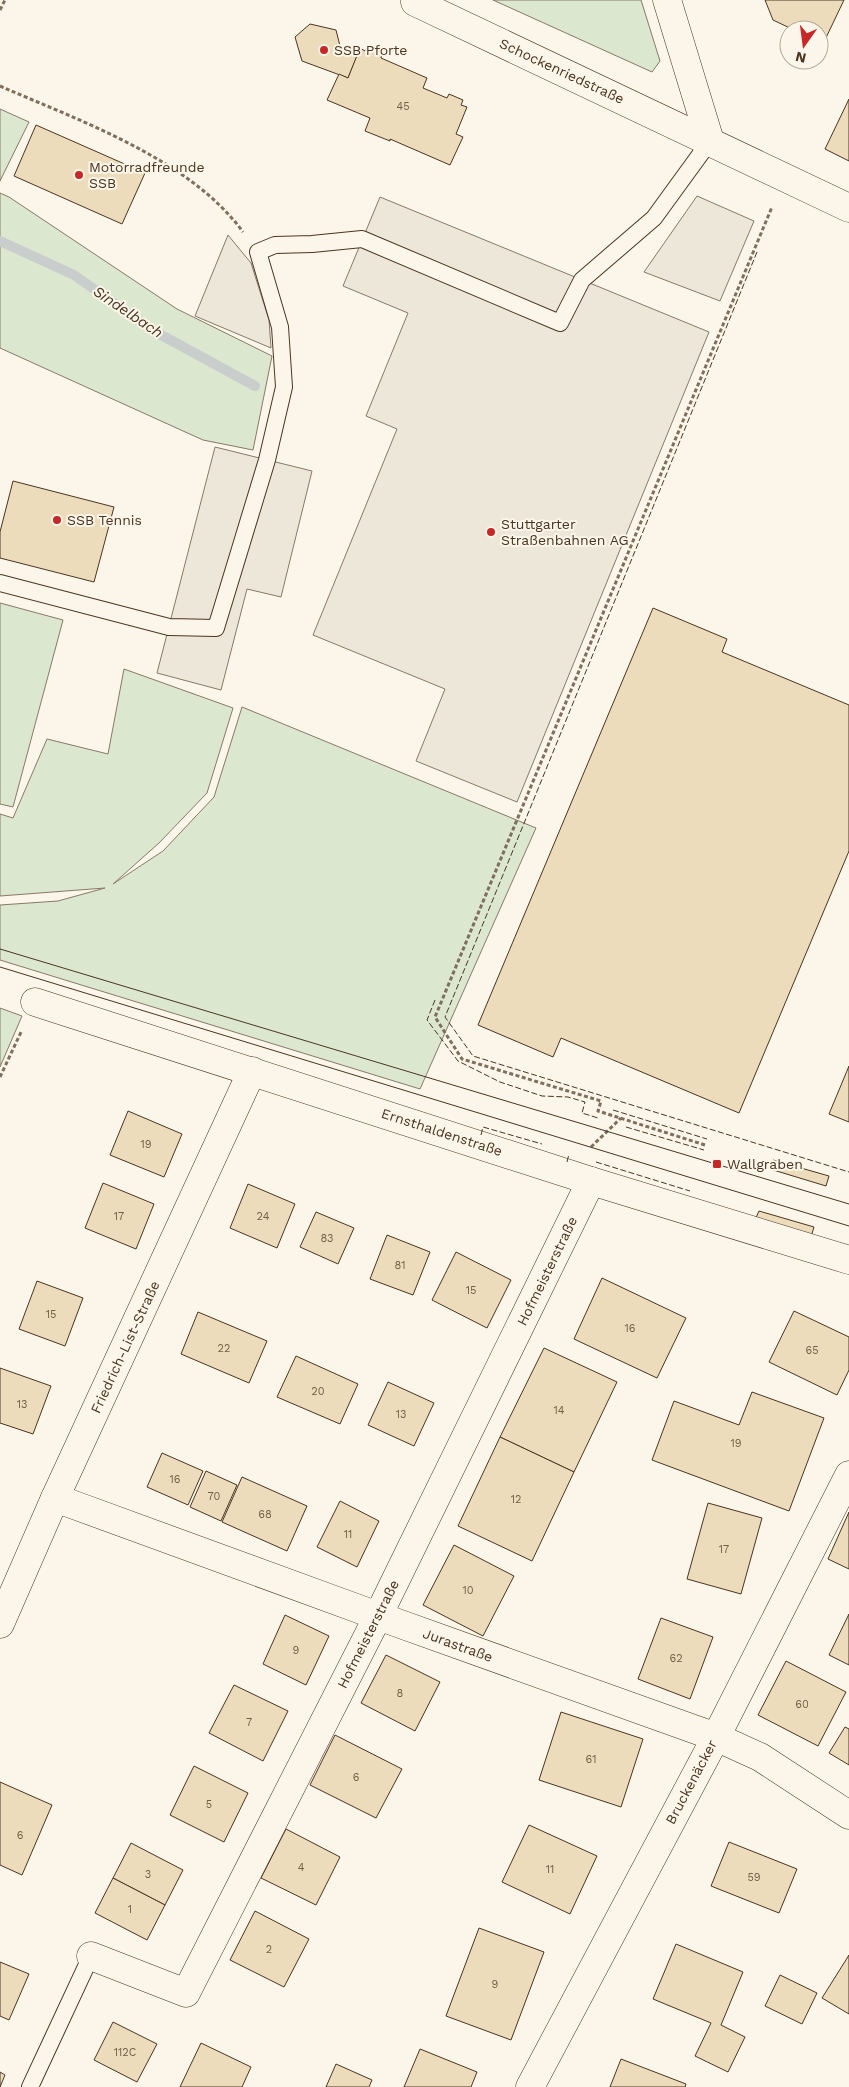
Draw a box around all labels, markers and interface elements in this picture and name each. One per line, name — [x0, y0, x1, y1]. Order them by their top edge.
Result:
north arrow — [779, 20, 829, 70]
street label: Schockenriedstraße — [497, 35, 627, 107]
place label: SSB Pforte — [334, 42, 407, 58]
marker: SSB Pforte — [318, 44, 330, 56]
text: N — [794, 49, 808, 67]
house number: 45 — [396, 100, 410, 113]
place label: Motorradfreunde SSB — [89, 159, 205, 191]
marker: Motorradfreunde SSB — [73, 169, 85, 181]
water label: Sindelbach — [90, 282, 166, 342]
place label: SSB Tennis — [67, 512, 142, 528]
marker: SSB Tennis — [51, 514, 63, 526]
place label: Stuttgarter Straßenbahnen AG — [501, 516, 629, 548]
marker: Stuttgarter Straßenbahnen AG — [485, 526, 497, 538]
street label: Ernsthaldenstraße — [379, 1105, 505, 1159]
house number: 19 — [140, 1138, 152, 1151]
place label: Wallgraben — [727, 1156, 803, 1172]
marker: Wallgraben — [711, 1158, 723, 1170]
house number: 17 — [114, 1210, 124, 1223]
house number: 24 — [257, 1210, 270, 1223]
street label: Hofmeisterstraße — [514, 1214, 580, 1328]
house number: 83 — [321, 1232, 333, 1245]
house number: 81 — [394, 1259, 406, 1272]
street label: Friedrich-List-Straße — [87, 1278, 163, 1416]
house number: 15 — [466, 1284, 476, 1297]
house number: 15 — [46, 1308, 56, 1321]
house number: 16 — [625, 1322, 636, 1335]
house number: 22 — [218, 1342, 230, 1355]
house number: 65 — [805, 1344, 819, 1357]
house number: 20 — [311, 1385, 325, 1398]
house number: 13 — [17, 1398, 27, 1411]
house number: 14 — [553, 1404, 565, 1417]
house number: 13 — [396, 1408, 406, 1421]
house number: 19 — [730, 1437, 742, 1450]
house number: 16 — [170, 1473, 181, 1486]
house number: 70 — [208, 1490, 221, 1503]
house number: 12 — [511, 1493, 521, 1506]
house number: 68 — [258, 1508, 272, 1521]
house number: 11 — [344, 1528, 352, 1541]
house number: 17 — [719, 1543, 729, 1556]
street label: Hofmeisterstraße — [334, 1577, 402, 1691]
house number: 10 — [462, 1584, 474, 1597]
street label: Jurastraße — [421, 1625, 495, 1665]
house number: 9 — [293, 1644, 300, 1657]
house number: 62 — [669, 1652, 683, 1665]
house number: 8 — [397, 1687, 404, 1700]
house number: 60 — [795, 1698, 809, 1711]
house number: 7 — [246, 1716, 252, 1729]
street label: Bruckenäcker — [662, 1737, 720, 1827]
house number: 61 — [586, 1753, 596, 1766]
house number: 6 — [353, 1771, 360, 1784]
house number: 5 — [206, 1798, 212, 1811]
house number: 6 — [17, 1829, 24, 1842]
house number: 4 — [298, 1861, 305, 1874]
house number: 11 — [546, 1863, 554, 1876]
house number: 3 — [145, 1868, 151, 1881]
house number: 59 — [747, 1871, 761, 1884]
house number: 1 — [128, 1903, 132, 1916]
house number: 2 — [266, 1943, 272, 1956]
house number: 9 — [492, 1978, 499, 1991]
house number: 112C — [114, 2046, 137, 2059]

